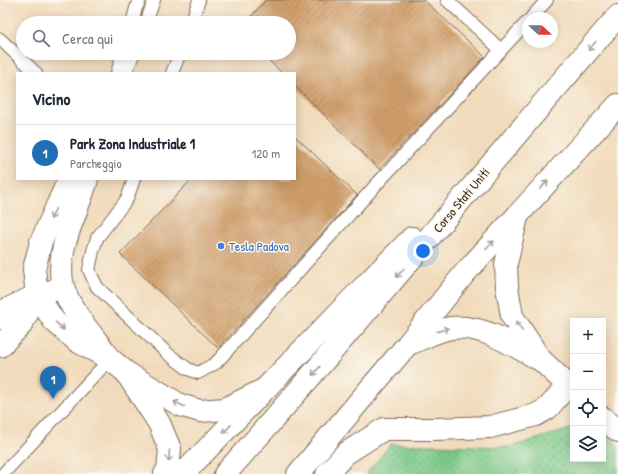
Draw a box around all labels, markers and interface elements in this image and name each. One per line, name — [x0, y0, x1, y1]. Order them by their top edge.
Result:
north arrow — [522, 12, 558, 48]
search box — [16, 16, 296, 60]
icon: search — [30, 27, 52, 49]
text: Cerca qui — [62, 28, 113, 49]
one-way arrow — [588, 40, 597, 51]
text: Vicino — [32, 87, 70, 110]
text: Park Zona Industriale 1 — [70, 133, 195, 154]
text: 1 — [43, 144, 47, 162]
text: 120 m — [252, 144, 280, 162]
text: Parcheggio — [70, 154, 122, 172]
street label: Corso Stati Uniti — [428, 164, 494, 236]
one-way arrow — [539, 180, 549, 190]
one-way arrow — [49, 208, 56, 220]
place label: Tesla Padova — [229, 237, 289, 255]
one-way arrow — [485, 240, 494, 250]
marker: Tesla Padova — [216, 241, 226, 251]
your location — [413, 241, 433, 261]
one-way arrow — [396, 267, 405, 278]
map controls — [570, 318, 606, 462]
button: + — [570, 318, 606, 354]
one-way arrow — [515, 321, 523, 332]
one-way arrow — [55, 322, 65, 331]
one-way arrow — [436, 326, 449, 334]
button: − — [570, 354, 606, 390]
pin: 1 — [40, 366, 66, 399]
one-way arrow — [311, 366, 320, 377]
button: locate — [570, 390, 606, 426]
one-way arrow — [173, 400, 185, 407]
one-way arrow — [222, 424, 232, 434]
button: layers — [570, 426, 606, 462]
one-way arrow — [165, 449, 173, 462]

